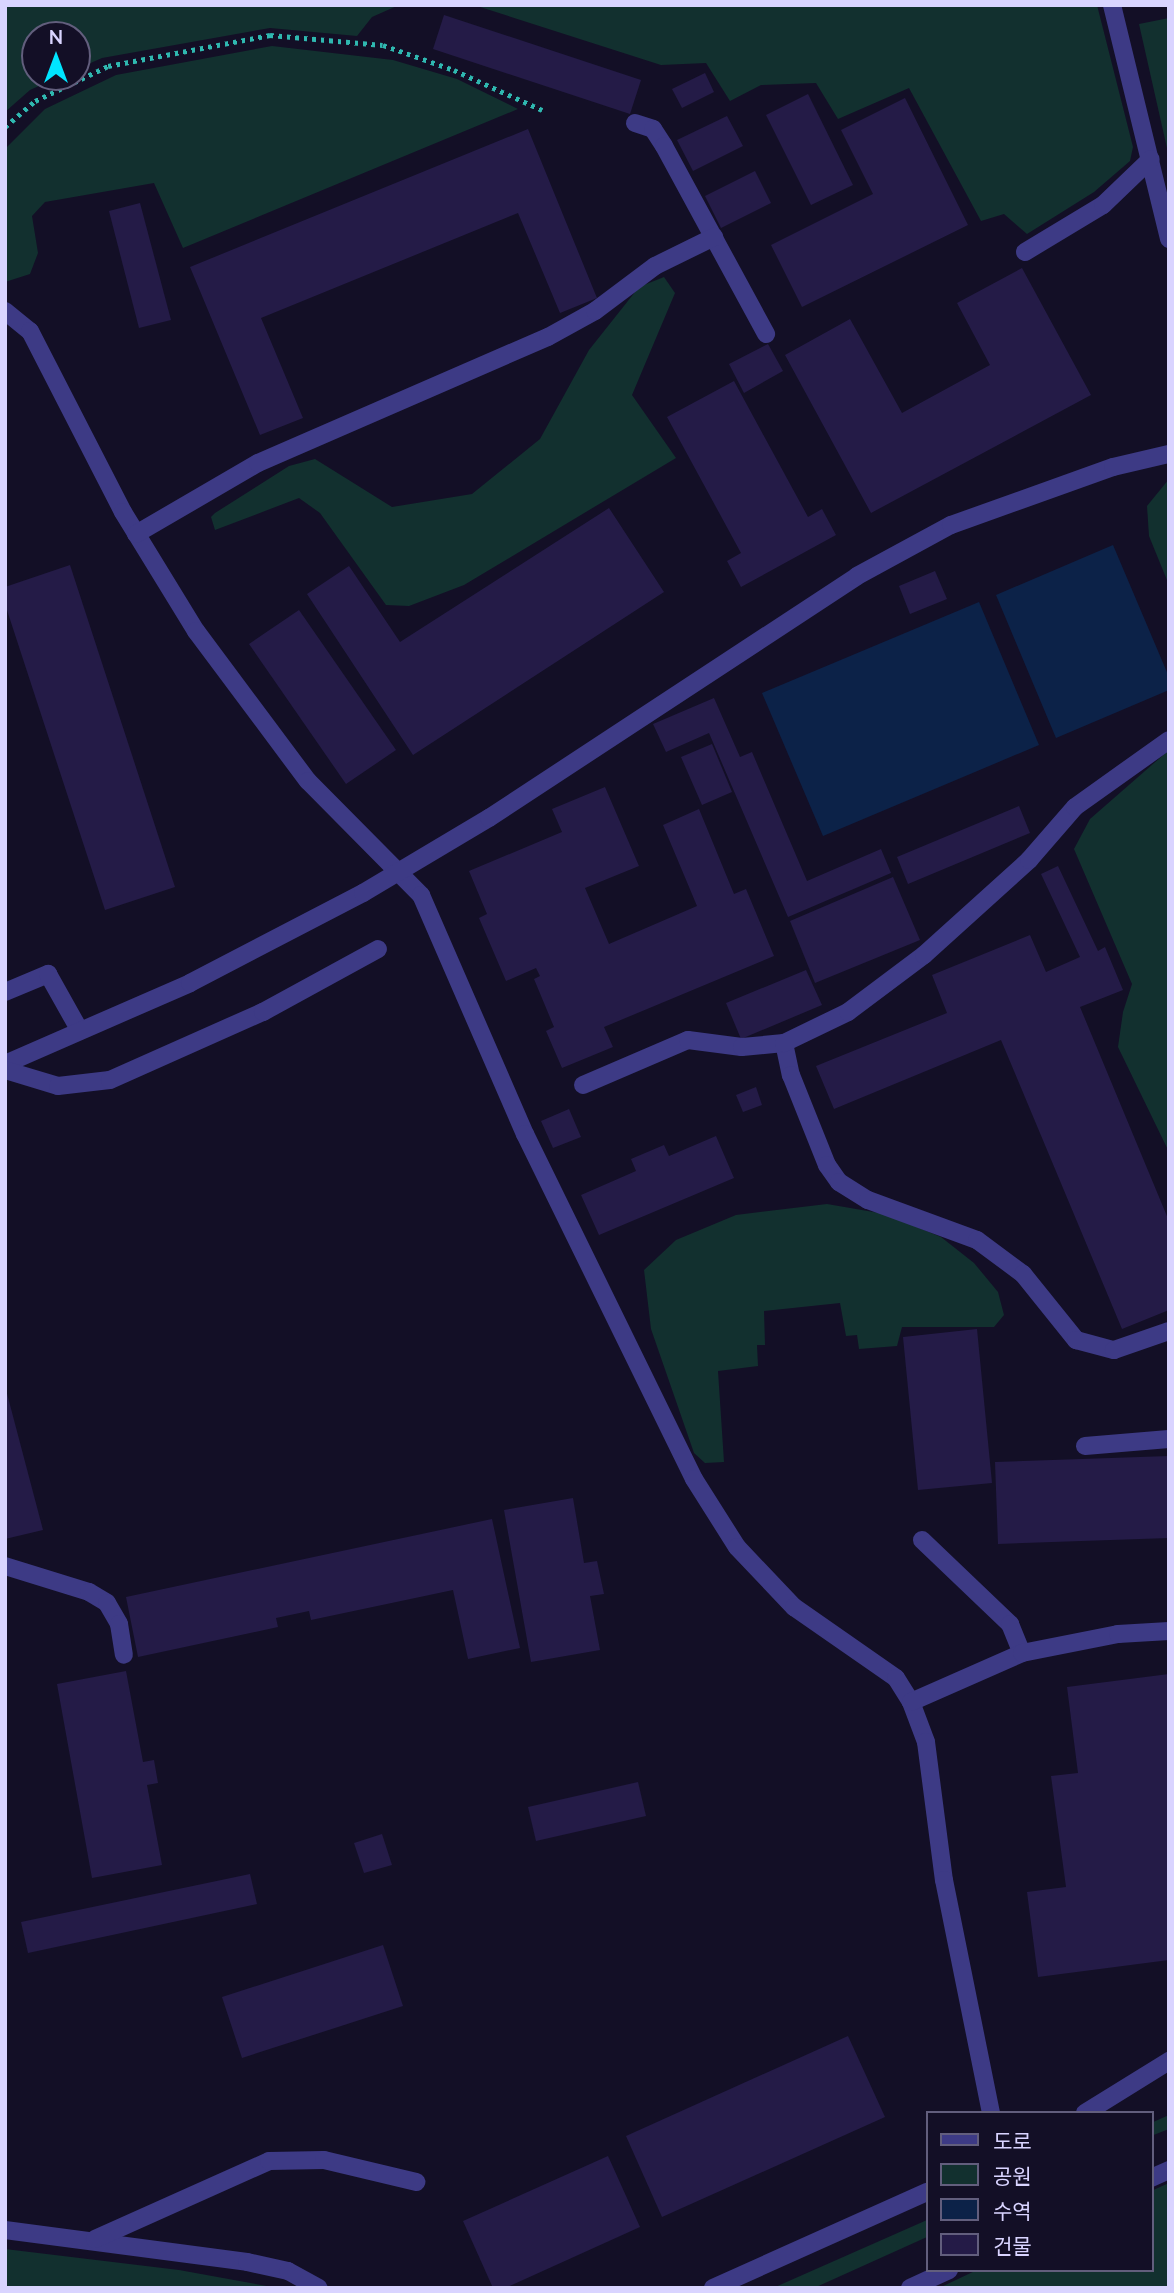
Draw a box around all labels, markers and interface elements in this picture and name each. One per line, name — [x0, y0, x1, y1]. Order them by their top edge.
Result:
north arrow — [21, 21, 91, 91]
text: N — [49, 25, 63, 49]
legend — [926, 2111, 1153, 2272]
text: 도로 — [993, 2128, 1032, 2154]
text: 공원 — [993, 2163, 1032, 2189]
text: 수역 — [993, 2198, 1032, 2224]
text: 건물 — [993, 2233, 1032, 2259]

